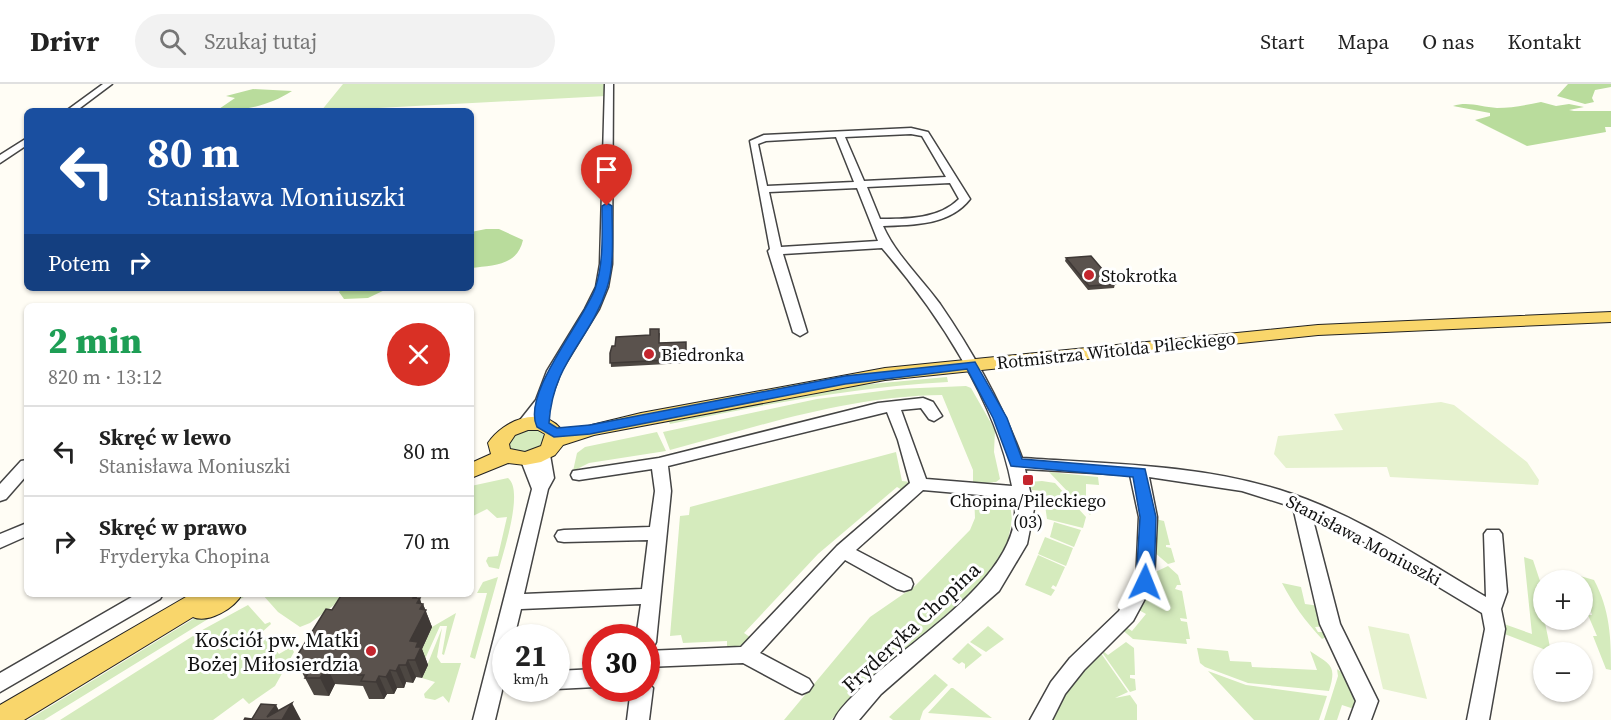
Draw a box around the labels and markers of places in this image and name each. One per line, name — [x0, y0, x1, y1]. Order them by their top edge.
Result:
pin — [581, 144, 632, 206]
place label: Stokrotka — [1101, 263, 1178, 288]
marker: Stokrotka — [1082, 268, 1096, 282]
place label: Biedronka — [661, 342, 745, 367]
marker: Biedronka — [642, 347, 656, 361]
marker: Chopina/Pileckiego (03) — [1021, 473, 1035, 487]
place label: Chopina/Pileckiego (03) — [950, 488, 1106, 534]
place label: Kościół pw. Matki Bożej Miłosierdzia — [187, 625, 359, 678]
marker: Kościół pw. Matki Bożej Miłosierdzia — [364, 644, 378, 658]

